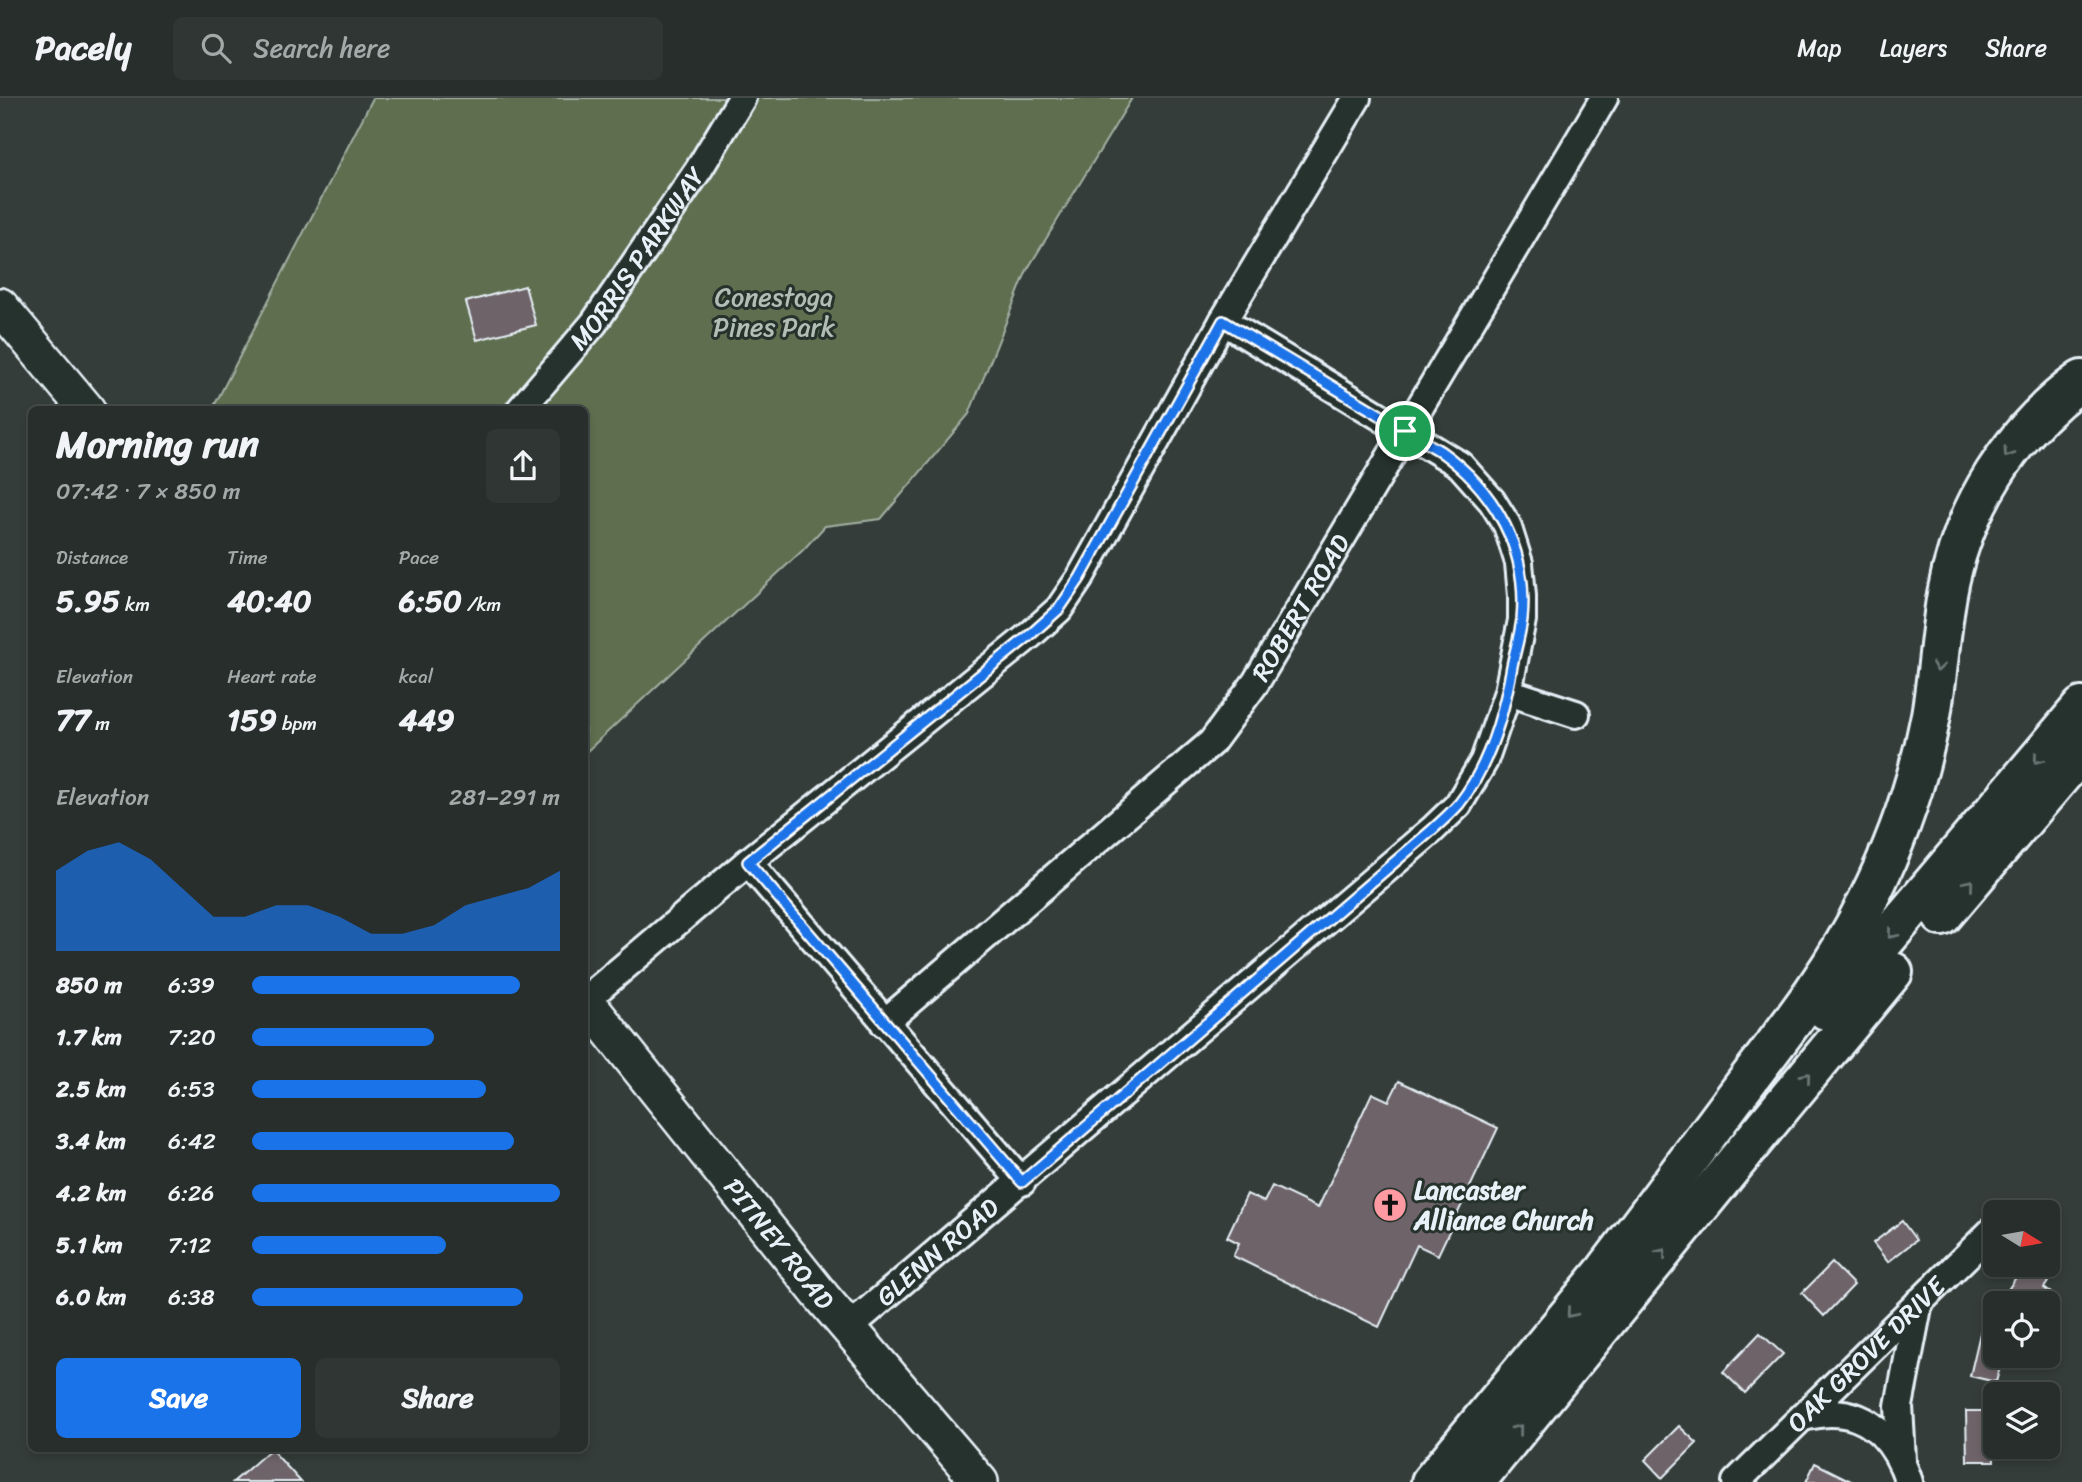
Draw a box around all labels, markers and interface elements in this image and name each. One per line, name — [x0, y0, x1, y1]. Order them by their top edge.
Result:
search box — [173, 17, 663, 80]
text: Pacely — [35, 19, 131, 77]
text: Search here — [253, 25, 390, 71]
text: Map — [1797, 27, 1842, 69]
text: Layers — [1880, 27, 1947, 69]
text: Share — [1985, 27, 2047, 69]
icon: search — [197, 29, 235, 67]
street label: MORRIS PARKWAY — [557, 156, 718, 361]
park label: Conestoga Pines Park — [713, 274, 835, 350]
pin — [1375, 401, 1435, 461]
text: Morning run — [56, 411, 259, 478]
icon: arrive — [1386, 412, 1424, 450]
button: share — [486, 429, 560, 503]
one-way arrow — [2003, 446, 2016, 459]
text: 07:42 · 7 × 850 m — [56, 471, 240, 512]
street label: ROBERT ROAD — [1238, 524, 1363, 691]
text: Distance — [56, 541, 128, 574]
text: Time — [227, 541, 268, 574]
text: Pace — [399, 541, 439, 574]
text: 5.95 — [56, 574, 120, 628]
text: 40:40 — [227, 574, 312, 628]
text: 6:50 — [399, 574, 462, 628]
text: km — [120, 588, 150, 621]
text: /km — [462, 588, 501, 621]
text: Elevation — [56, 660, 133, 693]
text: Heart rate — [227, 660, 317, 693]
text: kcal — [399, 660, 433, 693]
one-way arrow — [1931, 661, 1946, 673]
text: 77 — [56, 693, 90, 747]
text: 159 — [227, 693, 277, 747]
text: 449 — [399, 693, 455, 747]
text: m — [90, 707, 110, 740]
text: bpm — [277, 707, 317, 740]
one-way arrow — [2034, 751, 2046, 764]
text: Elevation — [56, 777, 149, 818]
text: 281–291 m — [449, 777, 560, 818]
one-way arrow — [1961, 879, 1973, 892]
one-way arrow — [1888, 925, 1900, 938]
text: 850 m — [56, 965, 122, 1006]
text: 6:39 — [168, 965, 215, 1006]
text: 1.7 km — [56, 1017, 122, 1058]
text: 7:20 — [168, 1017, 216, 1058]
text: 2.5 km — [56, 1069, 126, 1110]
text: 6:53 — [168, 1069, 215, 1110]
one-way arrow — [1798, 1072, 1810, 1085]
text: 3.4 km — [56, 1121, 126, 1162]
text: 6:42 — [168, 1121, 216, 1162]
street label: PITNEY ROAD — [712, 1167, 847, 1321]
place label: Lancaster Alliance Church — [1413, 1167, 1594, 1243]
text: 4.2 km — [56, 1173, 126, 1214]
text: 6:26 — [168, 1173, 214, 1214]
street label: GLENN ROAD — [865, 1185, 1010, 1318]
church icon: Lancaster Alliance Church — [1371, 1186, 1409, 1224]
north arrow — [1983, 1200, 2060, 1278]
map controls — [1983, 1200, 2060, 1459]
text: 5.1 km — [56, 1225, 123, 1266]
text: 7:12 — [168, 1225, 211, 1266]
one-way arrow — [1653, 1248, 1666, 1260]
street label: OAK GROVE DRIVE — [1775, 1264, 1958, 1444]
text: 6.0 km — [56, 1277, 126, 1318]
text: 6:38 — [168, 1277, 215, 1318]
button: locate — [1983, 1291, 2060, 1368]
one-way arrow — [1566, 1305, 1579, 1317]
button: Save — [56, 1358, 301, 1438]
button: Share — [315, 1358, 560, 1438]
button: layers — [1983, 1382, 2060, 1459]
one-way arrow — [1510, 1425, 1522, 1438]

